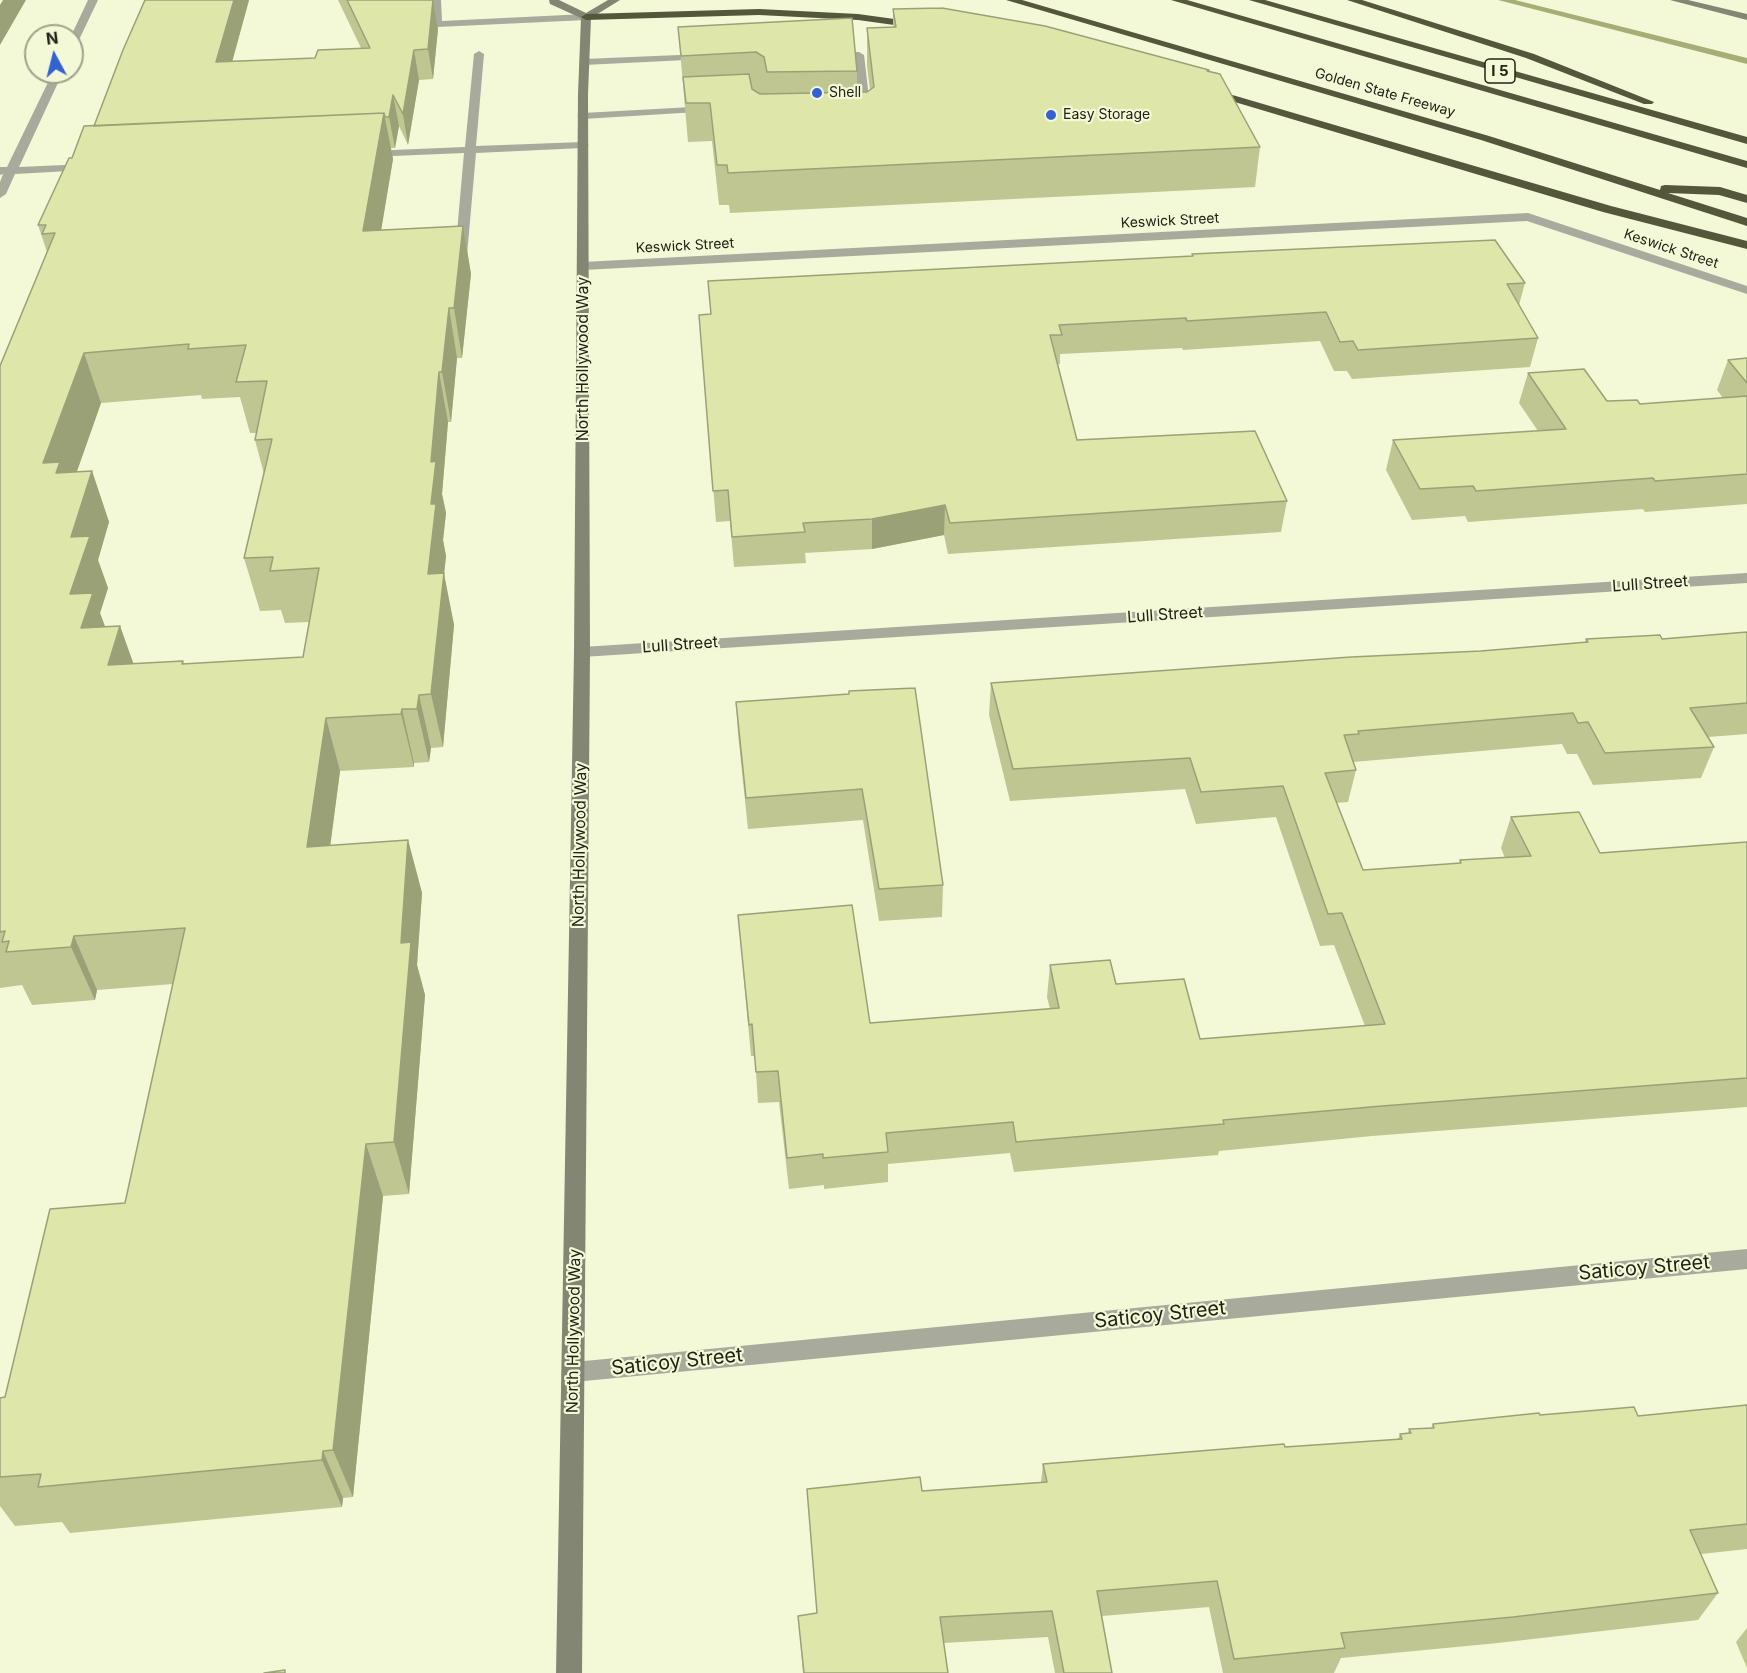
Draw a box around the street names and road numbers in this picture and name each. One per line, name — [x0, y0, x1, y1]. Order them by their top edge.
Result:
road number: I 5 — [1485, 59, 1515, 83]
street label: Golden State Freeway — [1313, 65, 1457, 121]
street label: Keswick Street — [1120, 210, 1220, 232]
street label: Keswick Street — [1622, 226, 1720, 272]
street label: Keswick Street — [635, 235, 735, 257]
street label: North Hollywood Way — [573, 277, 593, 441]
street label: Lull Street — [1611, 572, 1689, 596]
street label: Lull Street — [1126, 603, 1204, 627]
street label: Lull Street — [641, 633, 719, 657]
street label: North Hollywood Way — [569, 763, 591, 927]
street label: North Hollywood Way — [563, 1249, 585, 1413]
street label: Saticoy Street — [1577, 1250, 1711, 1286]
street label: Saticoy Street — [1093, 1296, 1227, 1334]
street label: Saticoy Street — [610, 1343, 744, 1381]

